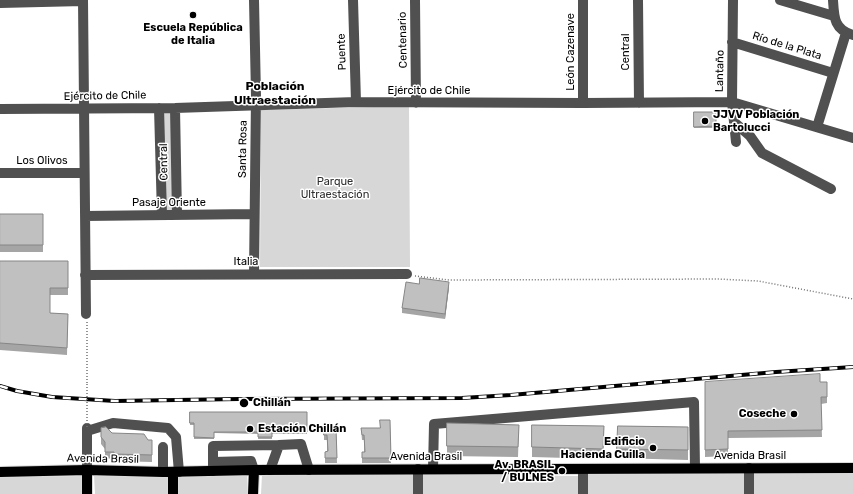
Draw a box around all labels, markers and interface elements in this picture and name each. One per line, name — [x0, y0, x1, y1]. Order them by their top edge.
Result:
marker: Escuela República de Italia — [188, 10, 198, 20]
street label: Centenario — [396, 12, 410, 68]
street label: León Cazenave — [564, 13, 578, 91]
place label: Escuela República de Italia — [143, 21, 243, 47]
street label: Río de la Plata — [751, 29, 823, 63]
street label: Puente — [335, 33, 349, 71]
street label: Central — [619, 33, 633, 71]
street label: Lantaño — [713, 50, 727, 92]
district label: Población Ultraestación — [234, 80, 316, 108]
street label: Ejército de Chile — [388, 84, 470, 98]
street label: Ejército de Chile — [64, 89, 146, 103]
place label: JJVV Población Bartolucci — [713, 108, 799, 134]
marker: JJVV Población Bartolucci — [700, 116, 710, 126]
street label: Santa Rosa — [236, 120, 250, 178]
street label: Central — [157, 143, 171, 181]
street label: Los Olivos — [16, 154, 68, 168]
park label: Parque Ultraestación — [301, 175, 369, 201]
street label: Pasaje Oriente — [132, 196, 206, 210]
street label: Italia — [234, 255, 258, 269]
place label: Chillán — [253, 396, 291, 410]
marker: Chillán — [238, 397, 250, 409]
place label: Coseche — [739, 407, 786, 421]
marker: Coseche — [789, 409, 799, 419]
place label: Estación Chillán — [258, 422, 346, 436]
marker: Estación Chillán — [245, 424, 255, 434]
place label: Edificio Hacienda Cuilla — [561, 435, 645, 461]
marker: Edificio Hacienda Cuilla — [648, 443, 658, 453]
street label: Avenida Brasil — [714, 449, 786, 463]
street label: Avenida Brasil — [390, 450, 462, 464]
street label: Avenida Brasil — [67, 452, 139, 466]
place label: Av. BRASIL / BULNES — [495, 458, 554, 484]
marker: Av. BRASIL / BULNES — [557, 466, 567, 476]

